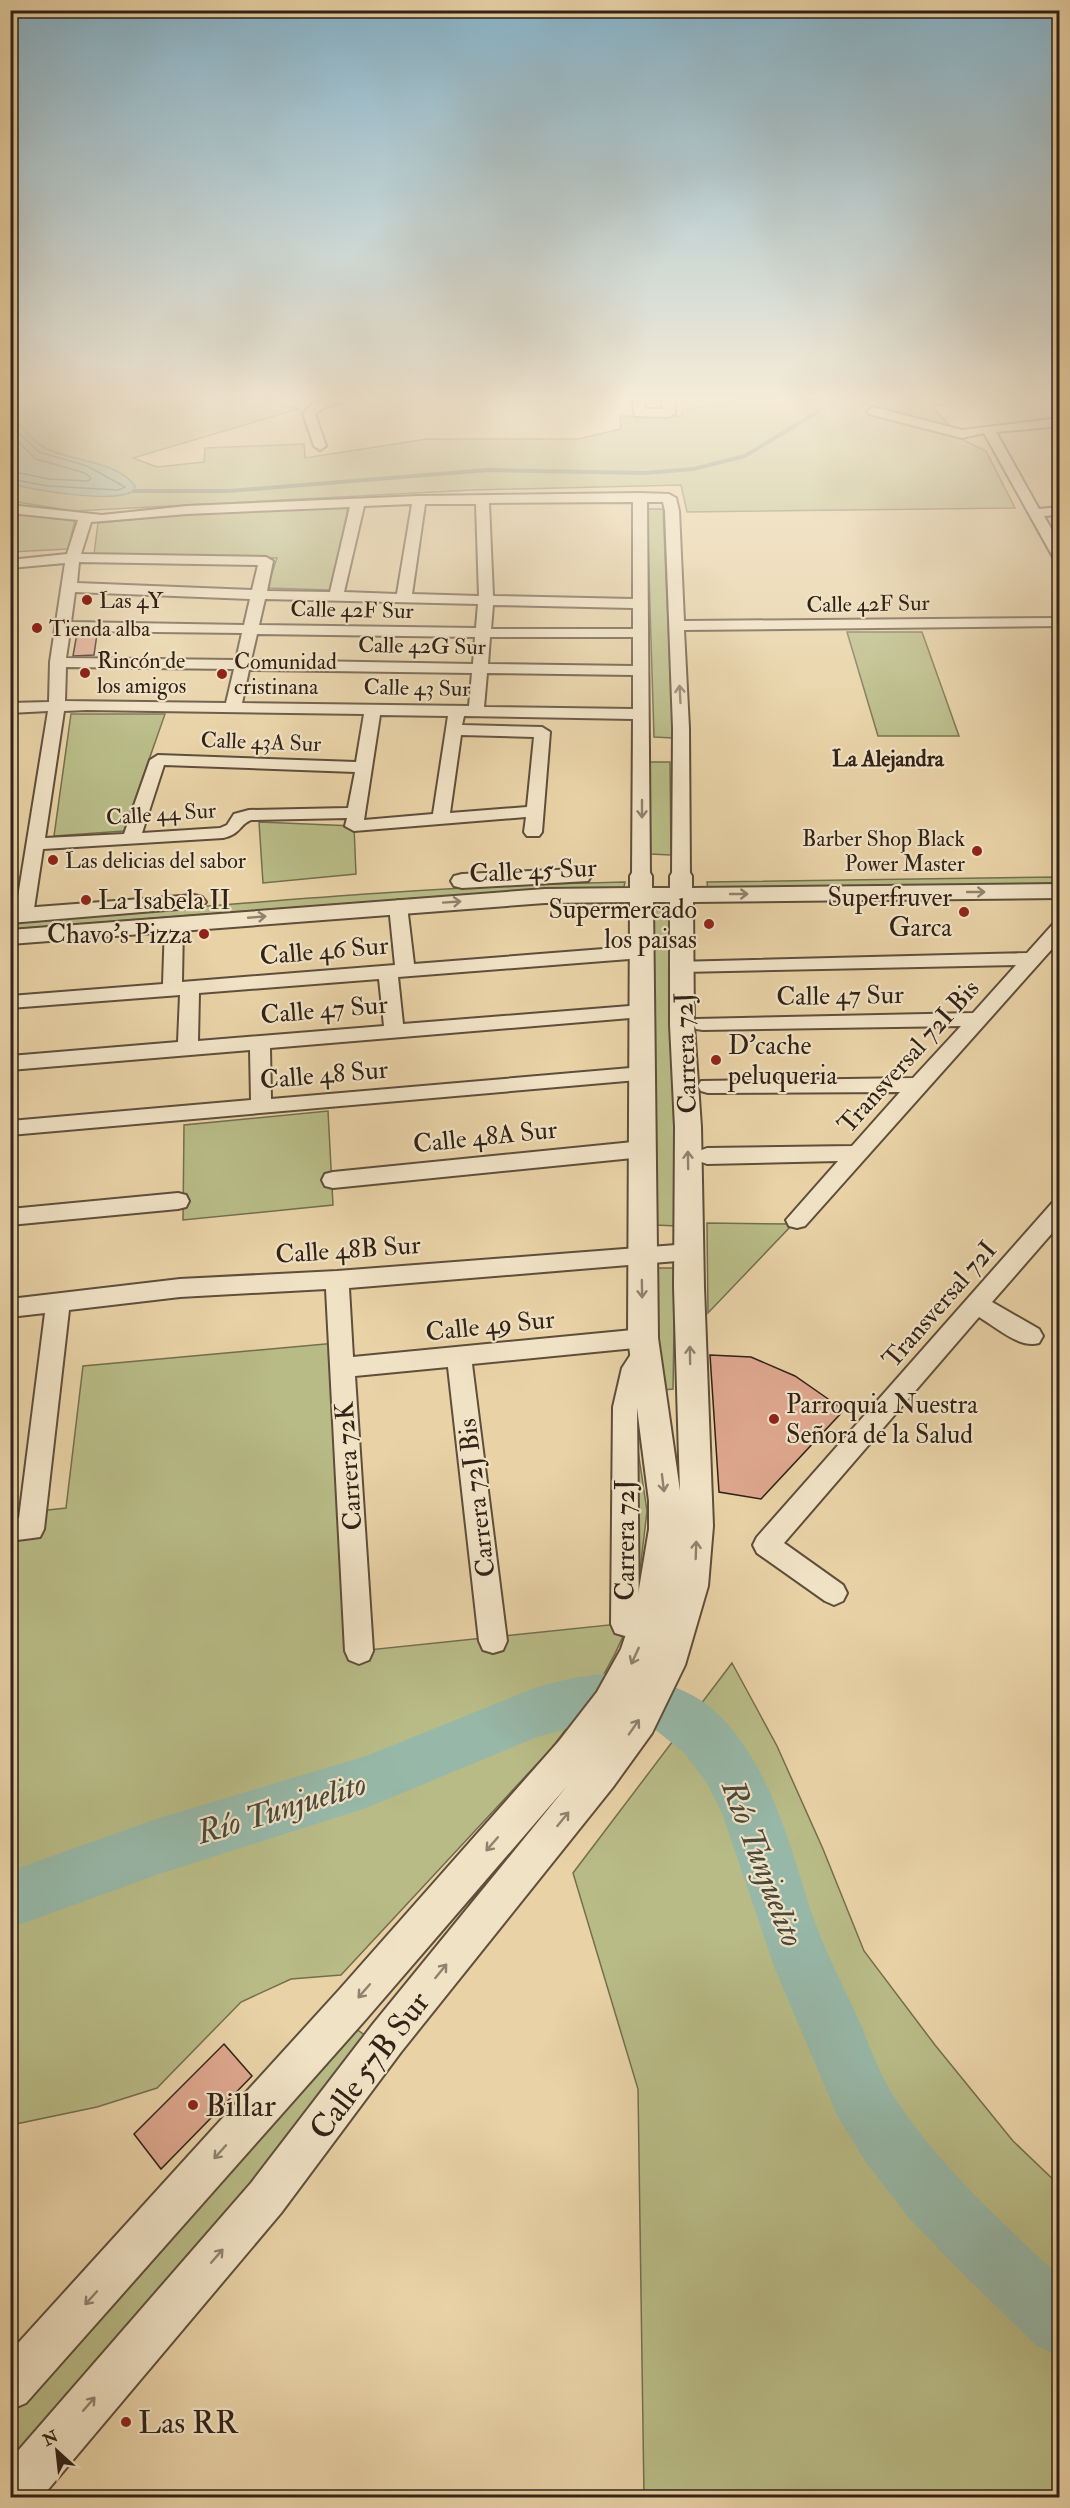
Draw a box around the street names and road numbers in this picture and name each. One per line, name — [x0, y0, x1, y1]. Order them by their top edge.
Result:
street label: Calle 42F Sur — [806, 589, 931, 619]
street label: Calle 42F Sur — [290, 595, 415, 625]
street label: Calle 42G Sur — [358, 631, 487, 661]
street label: Calle 43 Sur — [363, 673, 471, 703]
street label: Calle 43A Sur — [200, 726, 323, 758]
street label: Calle 44 Sur — [105, 796, 218, 832]
street label: Calle 45 Sur — [469, 852, 598, 890]
street label: Calle 46 Sur — [258, 929, 390, 973]
street label: Transversal 72I Bis — [831, 973, 986, 1140]
street label: Calle 47 Sur — [776, 979, 904, 1013]
street label: Calle 47 Sur — [259, 988, 389, 1031]
street label: Carrera 72J — [668, 992, 704, 1114]
street label: Calle 48 Sur — [259, 1053, 390, 1097]
street label: Calle 48A Sur — [411, 1113, 559, 1160]
street label: Calle 48B Sur — [274, 1229, 422, 1271]
street label: Transversal 72I — [876, 1235, 1004, 1375]
street label: Calle 49 Sur — [424, 1303, 556, 1349]
street label: Carrera 72K — [328, 1400, 369, 1531]
street label: Carrera 72J Bis — [451, 1417, 503, 1579]
street label: Carrera 72J — [610, 1479, 642, 1601]
street label: Calle 57B Sur — [301, 1983, 439, 2148]

